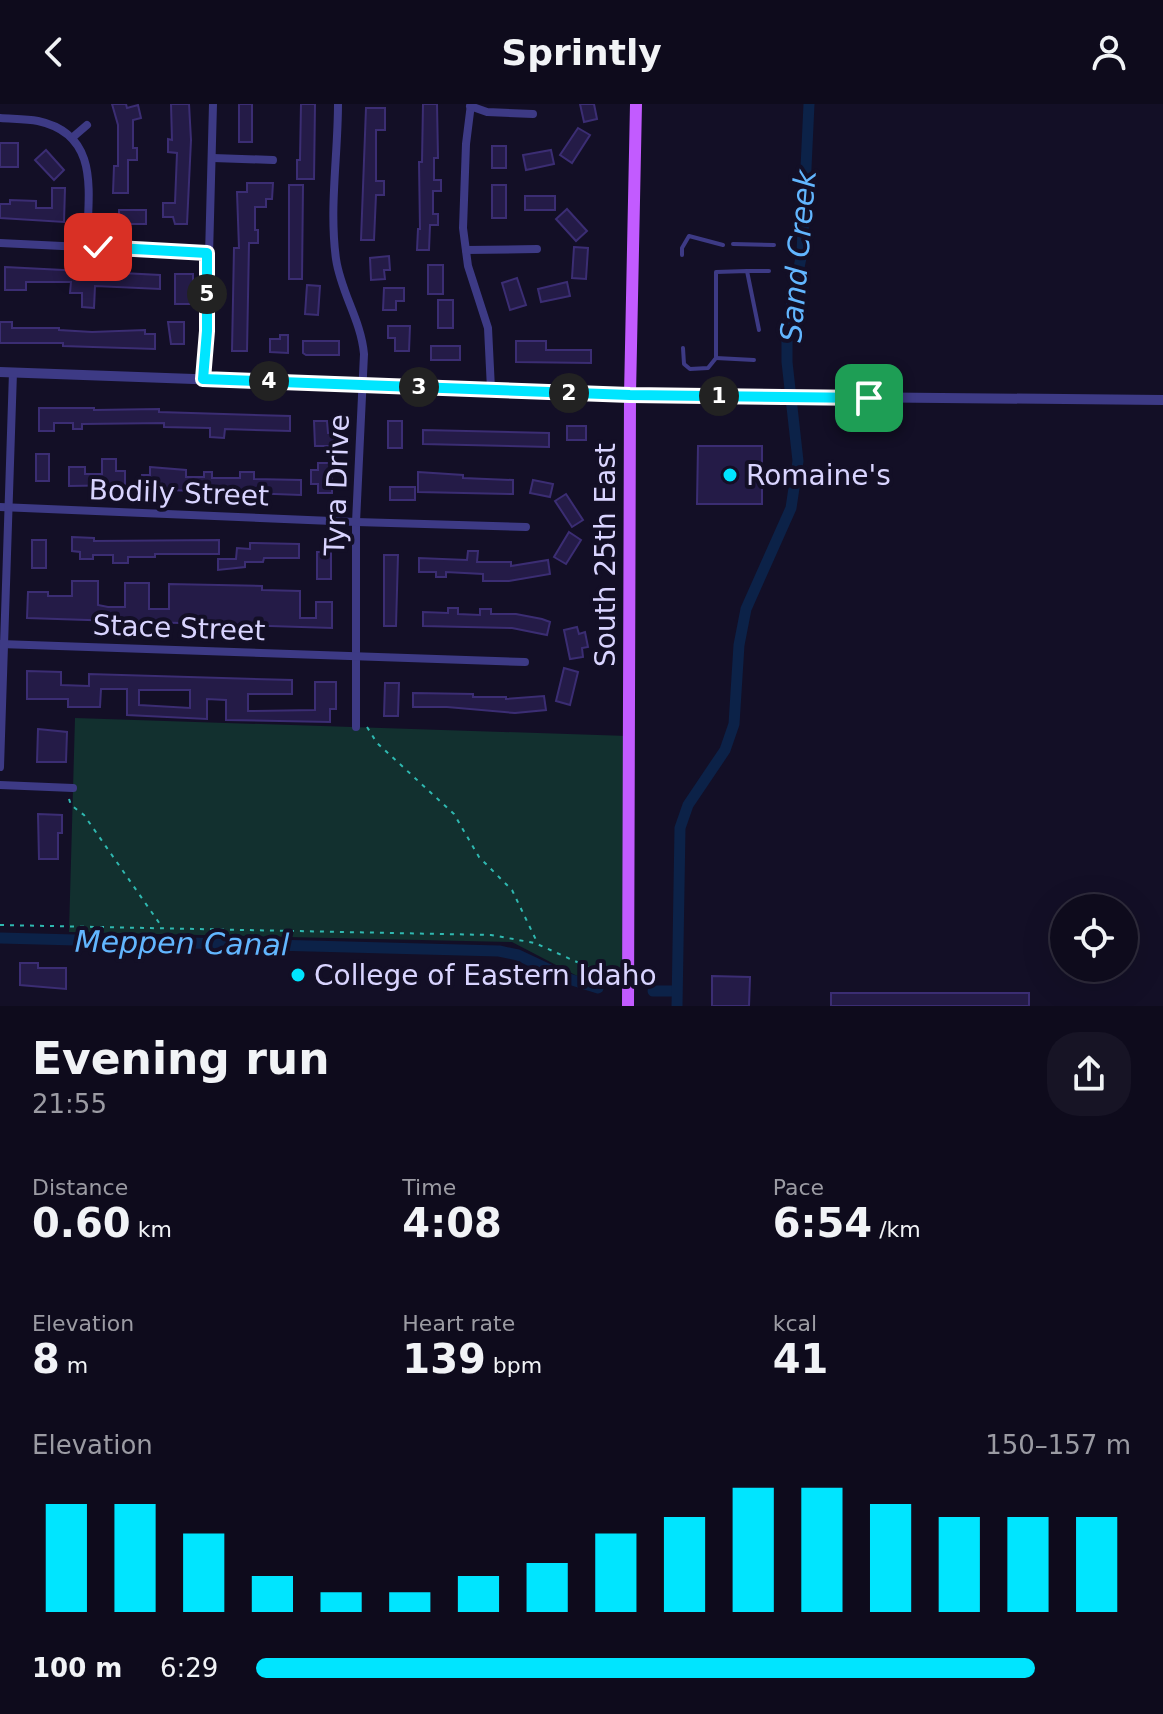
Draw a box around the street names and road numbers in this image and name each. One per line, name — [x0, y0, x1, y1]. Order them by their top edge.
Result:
street label: Tyra Drive — [318, 414, 356, 557]
street label: South 25th East — [589, 443, 622, 667]
street label: Bodily Street — [88, 473, 270, 513]
street label: Stace Street — [92, 608, 266, 648]

